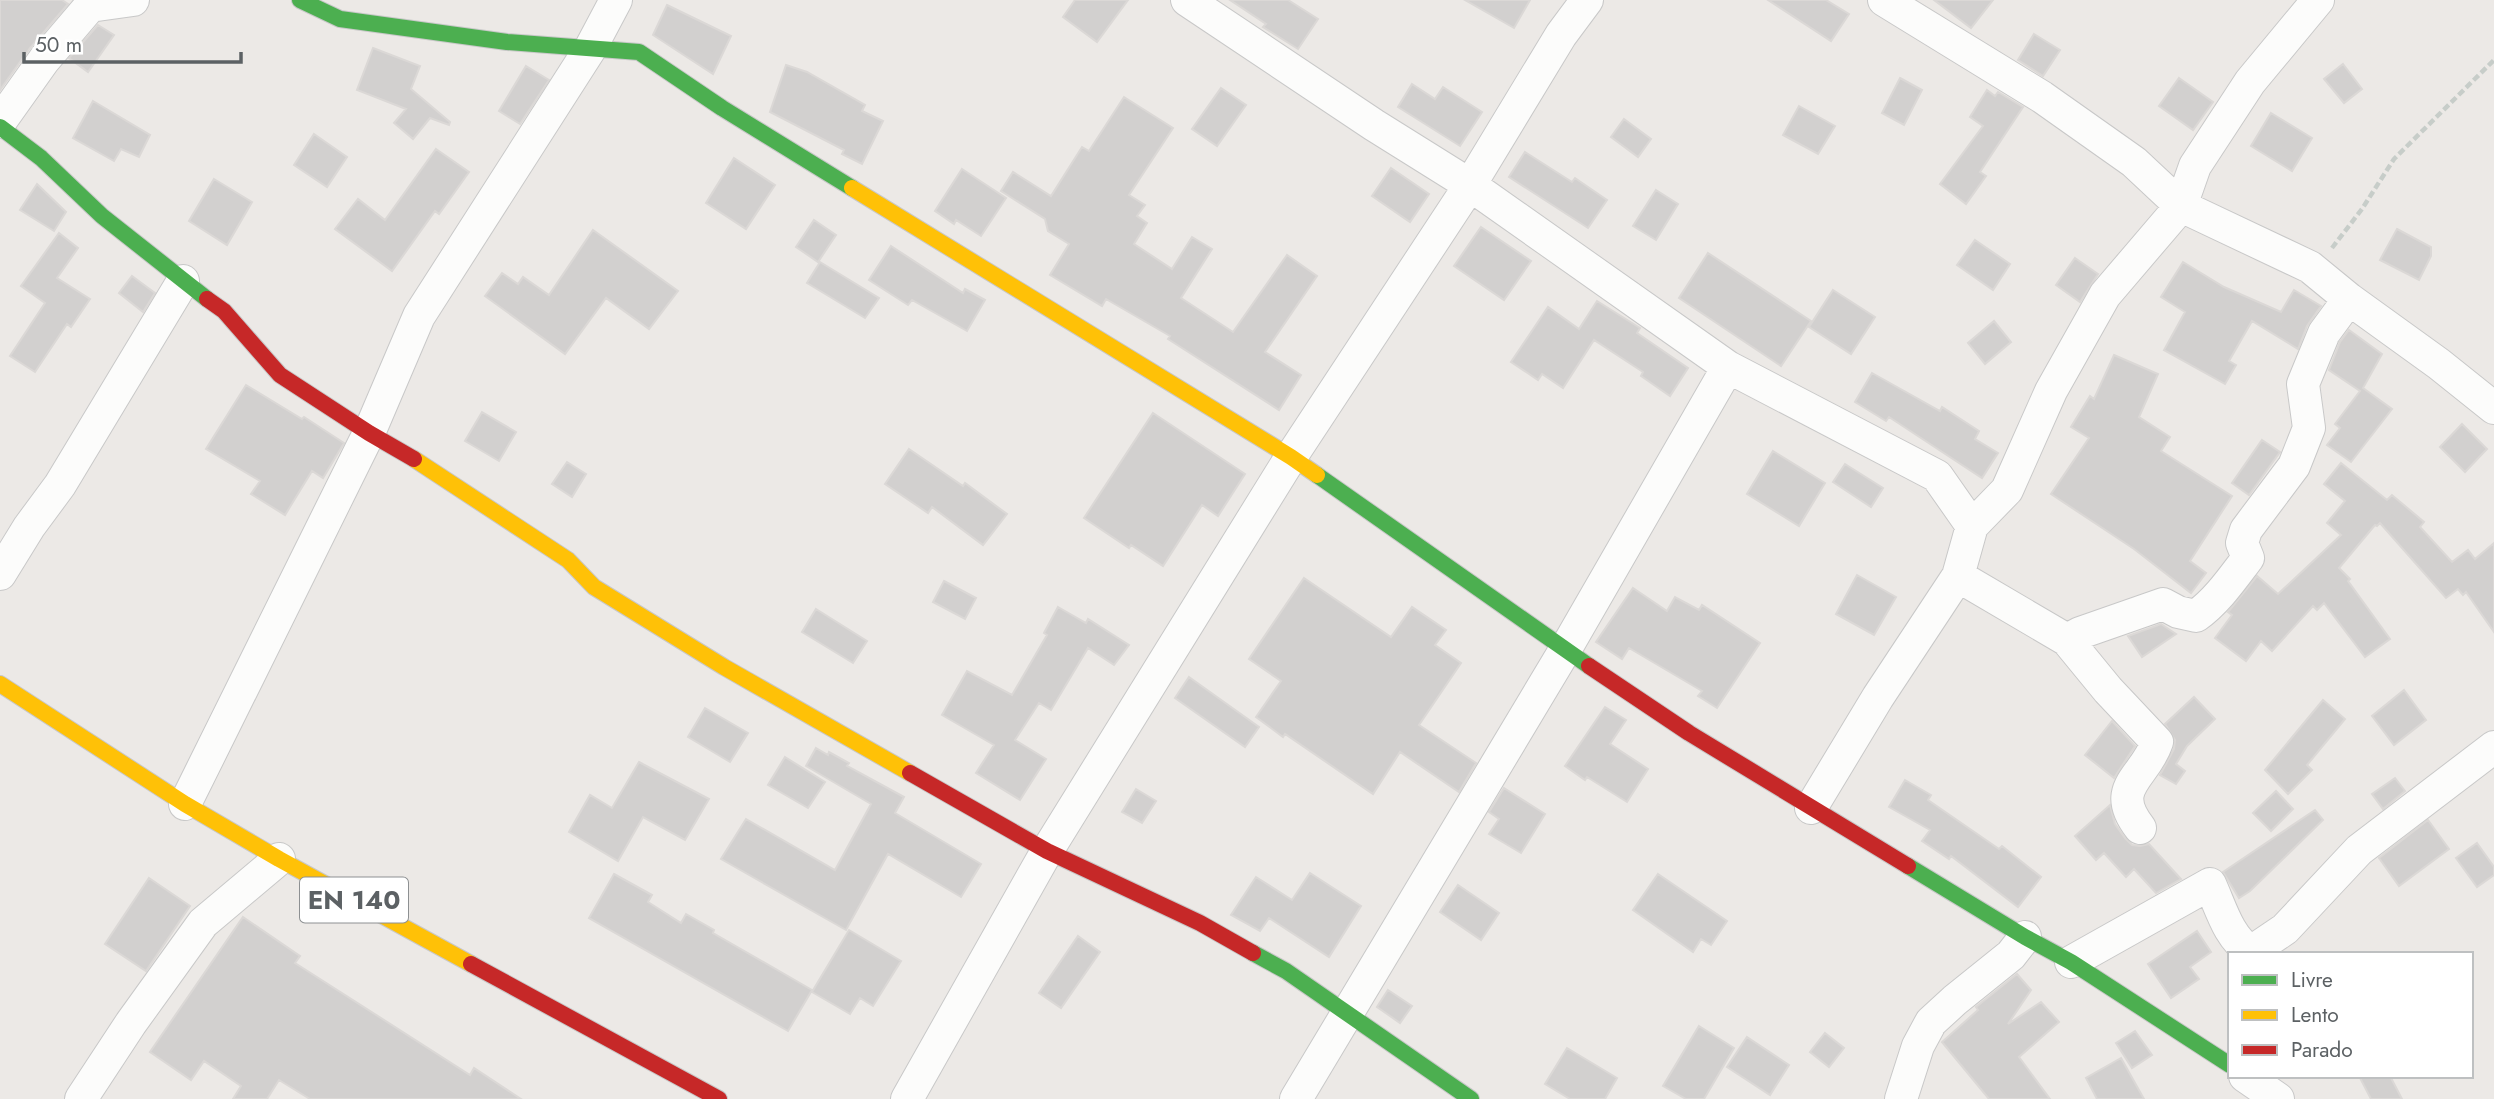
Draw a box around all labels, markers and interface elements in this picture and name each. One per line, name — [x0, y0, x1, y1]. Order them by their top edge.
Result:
scale bar — [24, 21, 242, 65]
text: 50 m — [35, 30, 82, 60]
road number: EN 140 — [300, 878, 408, 923]
legend — [2228, 952, 2473, 1078]
text: Livre — [2291, 965, 2333, 995]
text: Lento — [2291, 1000, 2339, 1030]
text: Parado — [2291, 1035, 2353, 1065]

